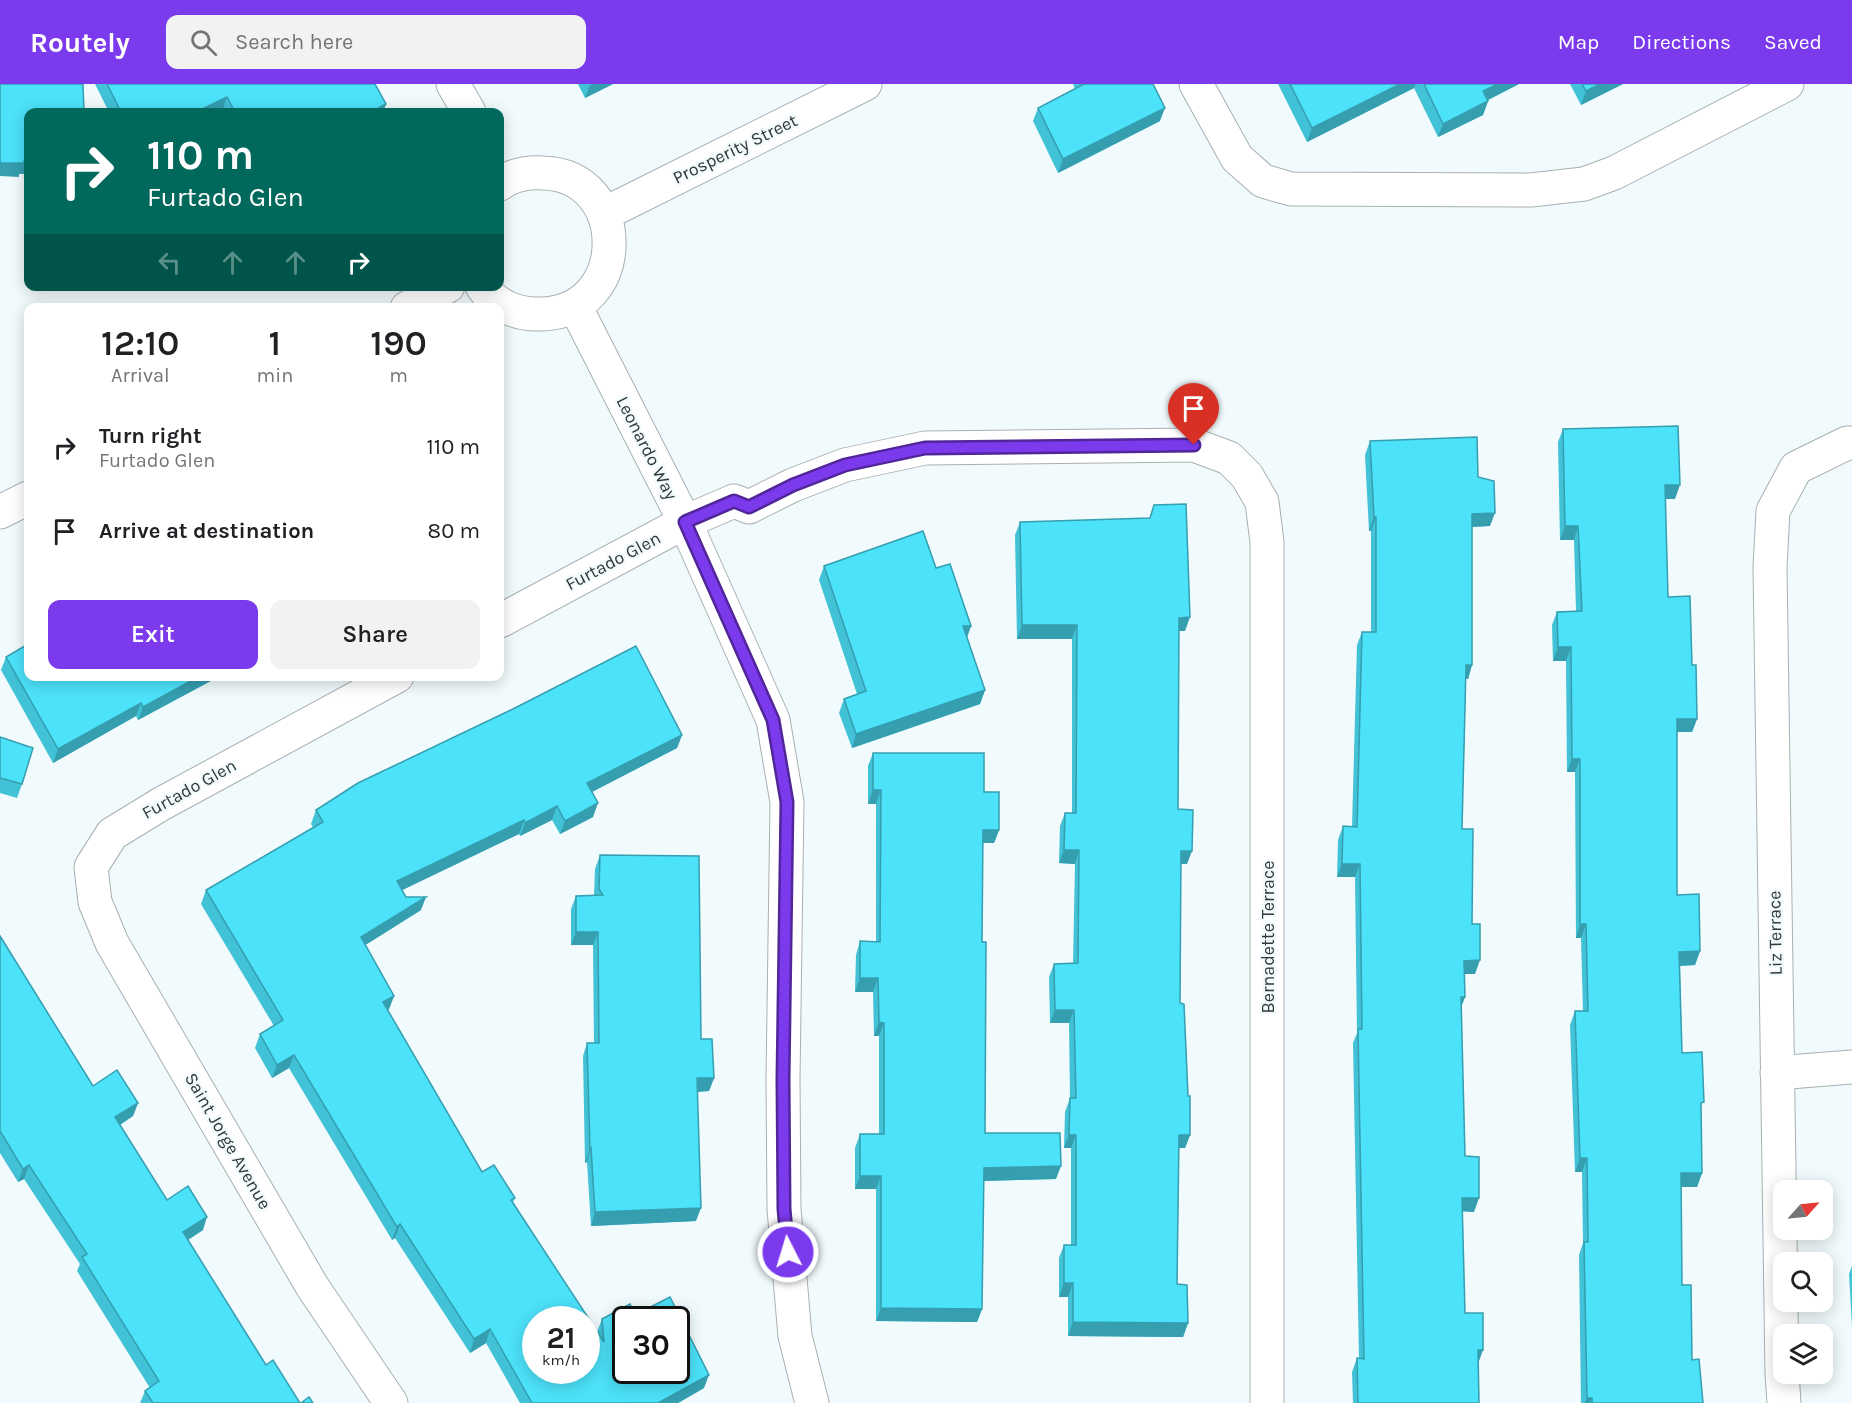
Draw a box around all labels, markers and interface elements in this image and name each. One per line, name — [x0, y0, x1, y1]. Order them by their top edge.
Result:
search box — [166, 15, 586, 69]
text: Routely — [30, 26, 130, 59]
icon: search — [187, 26, 220, 59]
text: Search here — [235, 29, 353, 55]
text: Map — [1558, 30, 1599, 54]
text: Directions — [1632, 30, 1731, 54]
text: Saved — [1764, 30, 1822, 54]
street label: Prosperity Street — [669, 109, 801, 189]
text: 110 m — [147, 130, 254, 180]
icon: right — [48, 132, 126, 210]
text: Furtado Glen — [147, 181, 304, 213]
icon: left — [153, 246, 186, 279]
icon: ahead — [216, 246, 249, 279]
icon: ahead — [279, 246, 312, 279]
icon: right — [342, 246, 375, 279]
text: 12:10 — [101, 322, 179, 364]
text: 1 — [269, 322, 281, 364]
text: 190 — [370, 322, 427, 364]
text: Arrival — [111, 364, 170, 387]
text: min — [257, 364, 293, 387]
text: m — [389, 364, 408, 387]
pin — [1168, 383, 1219, 445]
icon: arrive — [1177, 392, 1210, 425]
street label: Leonardo Way — [611, 393, 683, 504]
text: Turn right — [99, 423, 202, 449]
icon: right — [48, 431, 81, 464]
text: 110 m — [427, 434, 480, 460]
text: Furtado Glen — [99, 449, 215, 472]
icon: arrive — [48, 515, 81, 548]
text: Arrive at destination — [99, 518, 314, 544]
text: 80 m — [428, 518, 480, 544]
street label: Furtado Glen — [562, 527, 664, 595]
button: Exit — [48, 600, 258, 669]
button: Share — [270, 600, 480, 669]
street label: Furtado Glen — [138, 754, 240, 824]
street label: Bernadette Terrace — [1257, 860, 1279, 1014]
street label: Liz Terrace — [1763, 890, 1787, 976]
street label: Saint Jorge Avenue — [180, 1069, 276, 1213]
north arrow — [1773, 1180, 1833, 1240]
map controls — [1773, 1180, 1833, 1384]
position arrow — [756, 1220, 820, 1284]
button: search — [1773, 1252, 1833, 1312]
speed limit sign: 30 — [612, 1306, 690, 1384]
text: 21 — [547, 1320, 575, 1356]
button: layers — [1773, 1324, 1833, 1384]
text: km/h — [542, 1351, 580, 1369]

